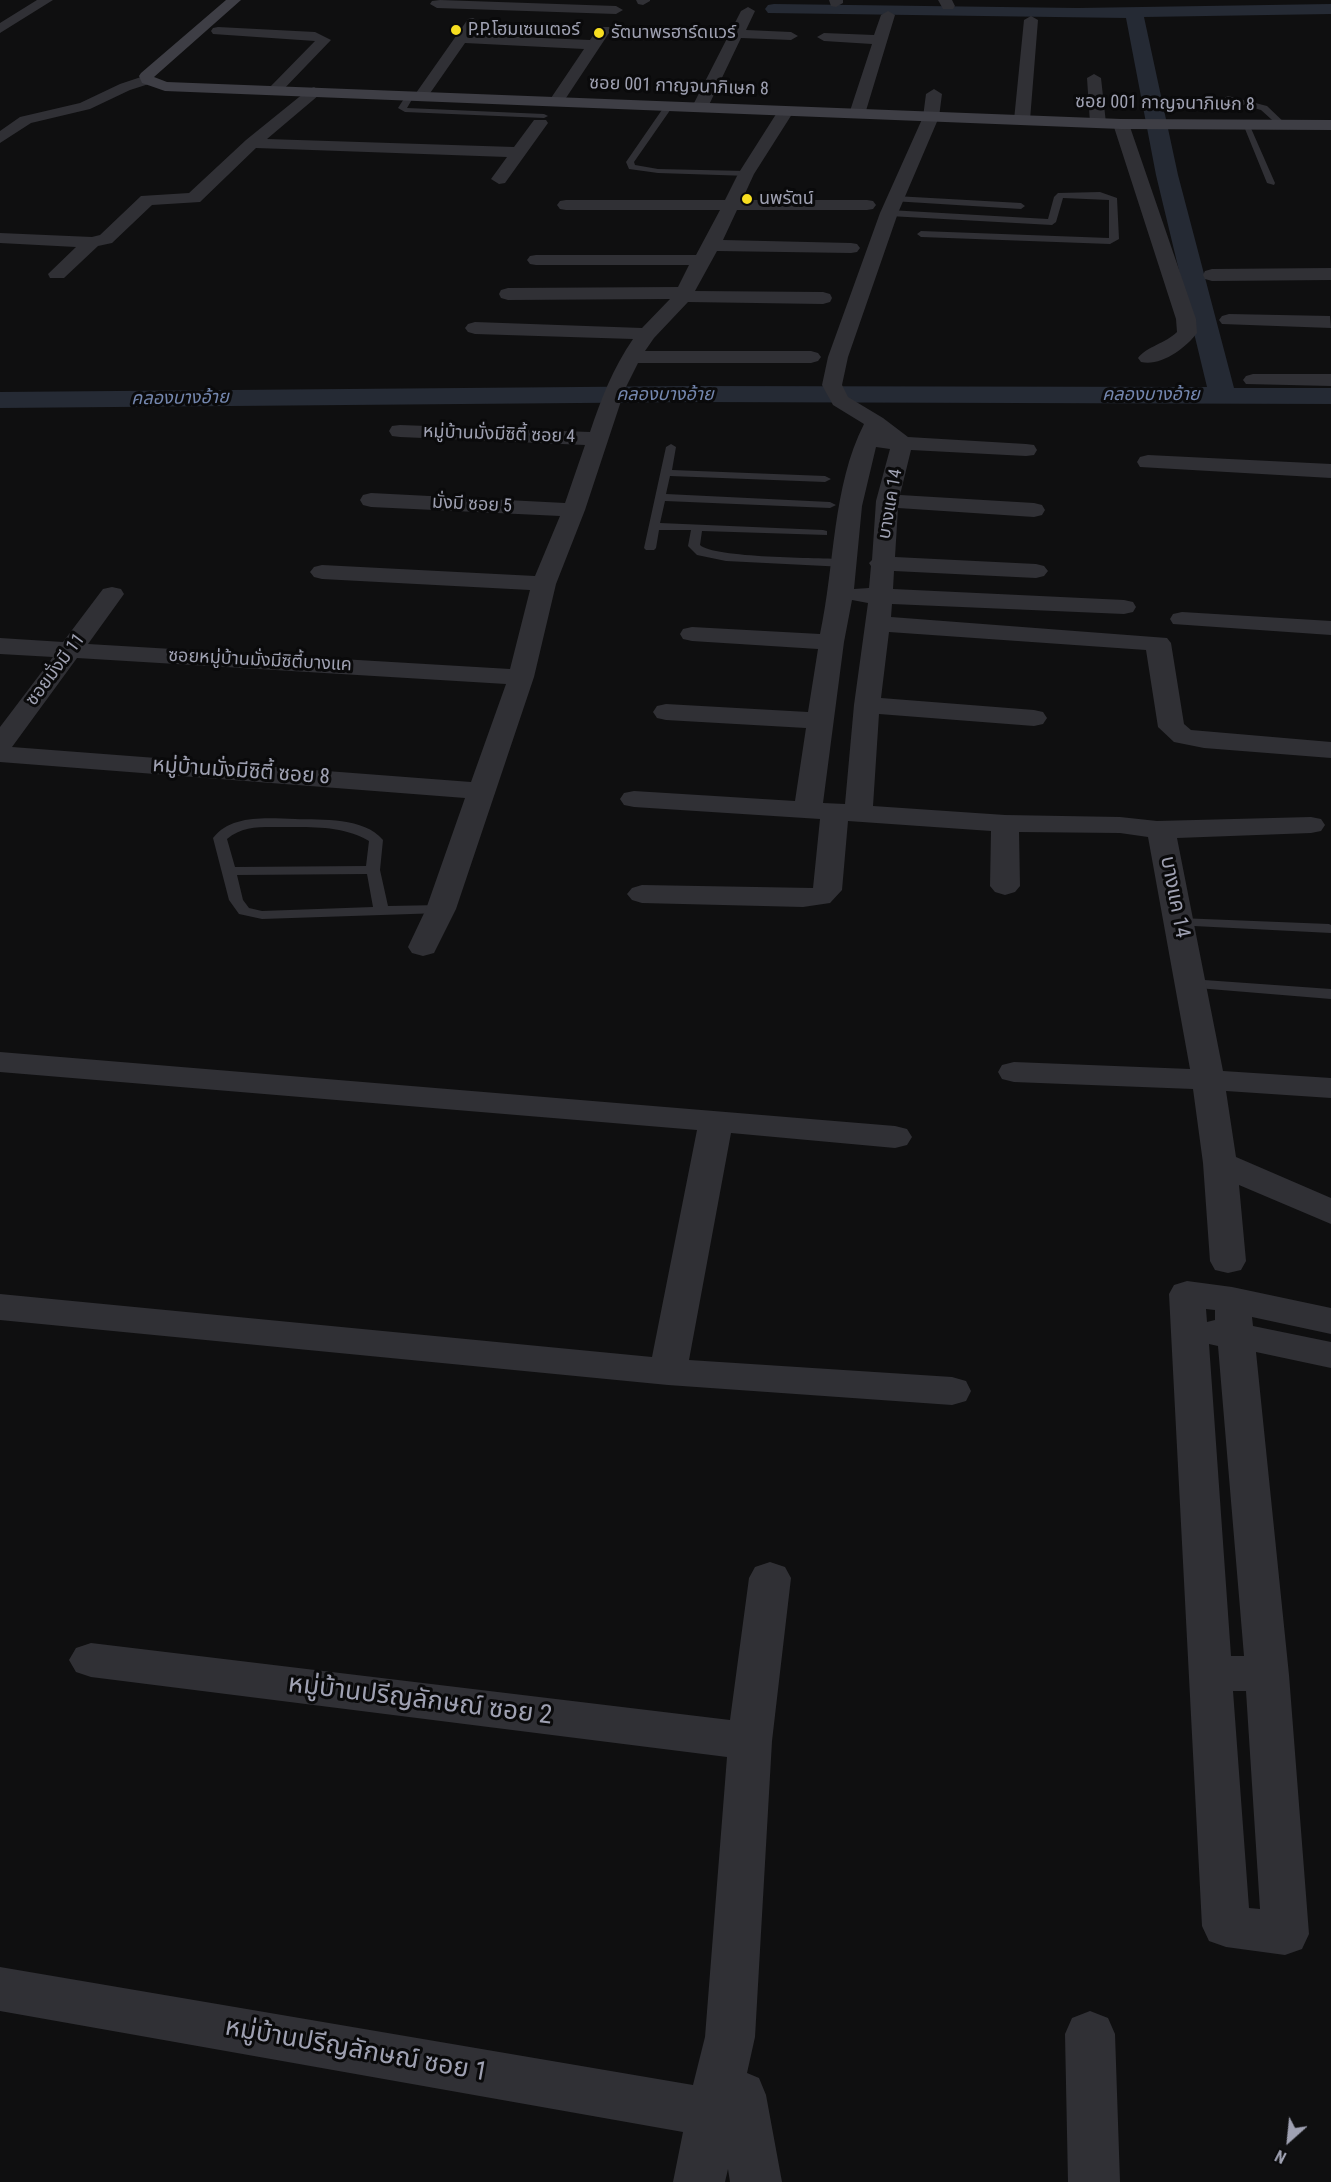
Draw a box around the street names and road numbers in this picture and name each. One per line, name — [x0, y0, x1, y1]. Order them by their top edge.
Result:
street label: ซอย 001 กาญจนาภิเษก 8 — [589, 73, 769, 101]
street label: ซอย 001 กาญจนาภิเษก 8 — [1075, 92, 1255, 116]
street label: หมู่บ้านมั่งมีซิตี้ ซอย 4 — [423, 422, 575, 448]
street label: บางแค 14 — [874, 467, 908, 541]
street label: มั่งมี ซอย 5 — [432, 492, 512, 518]
street label: ซอยมั่งมี 11 — [22, 630, 90, 710]
street label: ซอยหมู่บ้านมั่งมีซิตี้บางแค — [168, 645, 352, 677]
street label: หมู่บ้านมั่งมีซิตี้ ซอย 8 — [152, 753, 330, 791]
street label: บางแค 14 — [1154, 854, 1194, 940]
street label: หมู่บ้านปรีญลักษณ์ ซอย 2 — [286, 1669, 554, 1733]
street label: หมู่บ้านปรีญลักษณ์ ซอย 1 — [222, 2013, 490, 2089]

